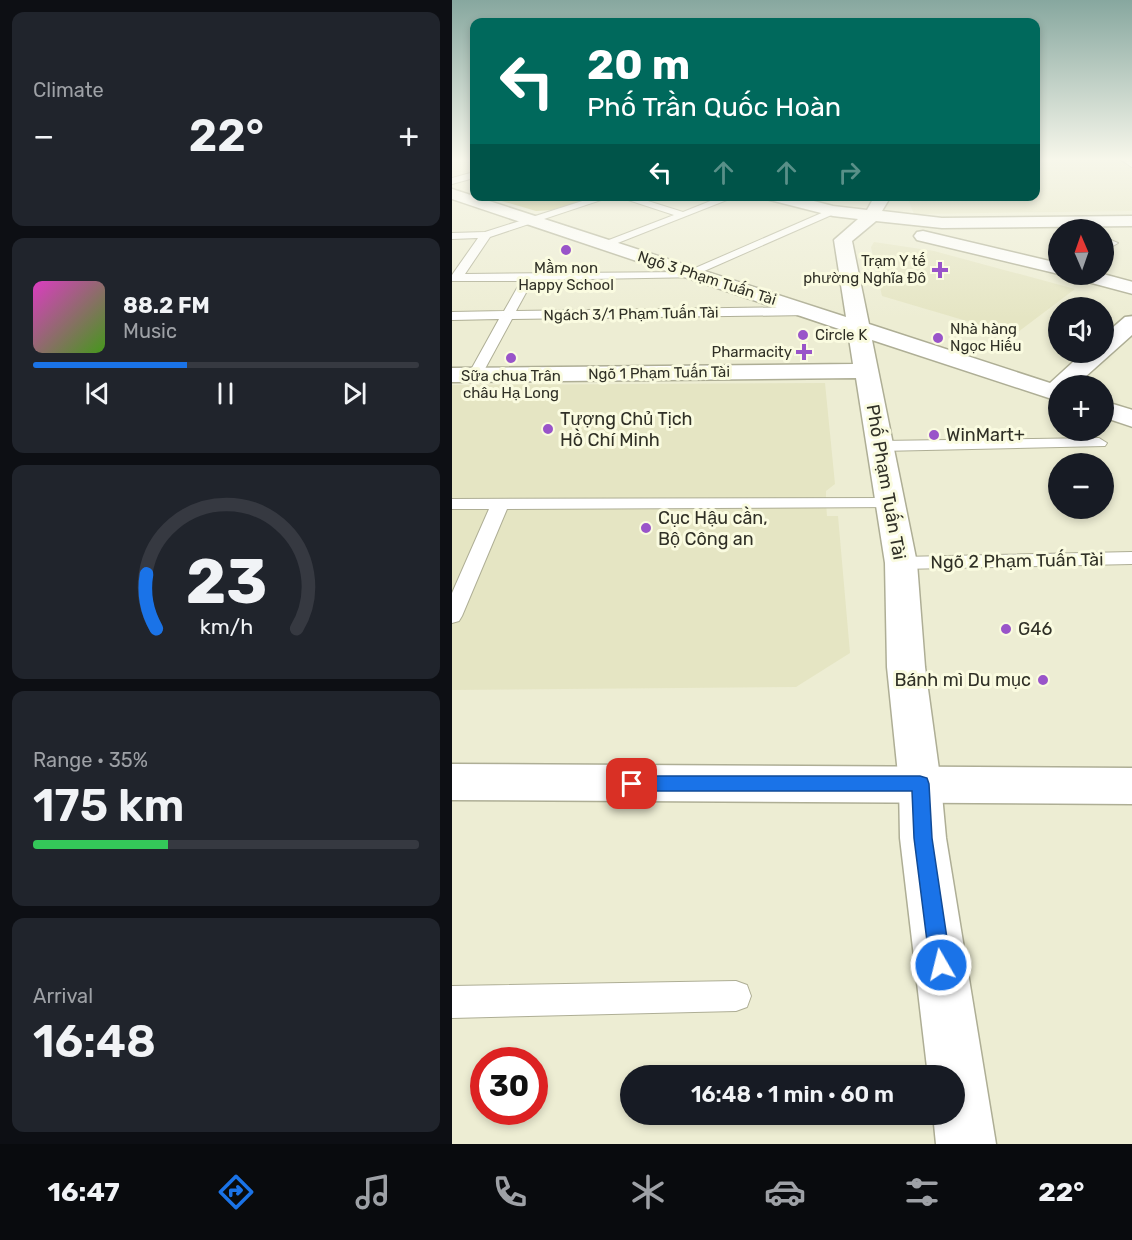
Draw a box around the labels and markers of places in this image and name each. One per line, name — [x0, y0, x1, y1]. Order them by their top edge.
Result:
marker: Mầm non Happy School — [559, 243, 573, 257]
place label: Trạm Y tế phường Nghĩa Đô — [803, 252, 926, 287]
place label: Mầm non Happy School — [518, 259, 614, 294]
marker: Trạm Y tế phường Nghĩa Đô — [931, 261, 949, 279]
place label: Nhà hàng Ngọc Hiếu — [950, 320, 1021, 355]
place label: Circle K — [815, 326, 867, 344]
marker: Circle K — [796, 328, 810, 342]
marker: Nhà hàng Ngọc Hiếu — [931, 331, 945, 345]
place label: Pharmacity — [712, 343, 792, 361]
marker: Pharmacity — [797, 345, 811, 359]
marker: Sữa chua Trân châu Hạ Long — [504, 351, 518, 365]
place label: Sữa chua Trân châu Hạ Long — [461, 367, 561, 402]
place label: Tượng Chủ Tịch Hồ Chí Minh — [560, 408, 693, 451]
marker: Tượng Chủ Tịch Hồ Chí Minh — [541, 422, 555, 436]
place label: WinMart+ — [946, 424, 1025, 446]
marker: WinMart+ — [927, 428, 941, 442]
place label: Cục Hậu cần, Bộ Công an — [658, 506, 768, 550]
marker: Cục Hậu cần, Bộ Công an — [639, 521, 653, 535]
place label: G46 — [1018, 618, 1052, 640]
marker: G46 — [999, 622, 1013, 636]
place label: Bánh mì Du mục — [894, 669, 1031, 691]
marker: Bánh mì Du mục — [1036, 673, 1050, 687]
pin — [606, 758, 657, 809]

